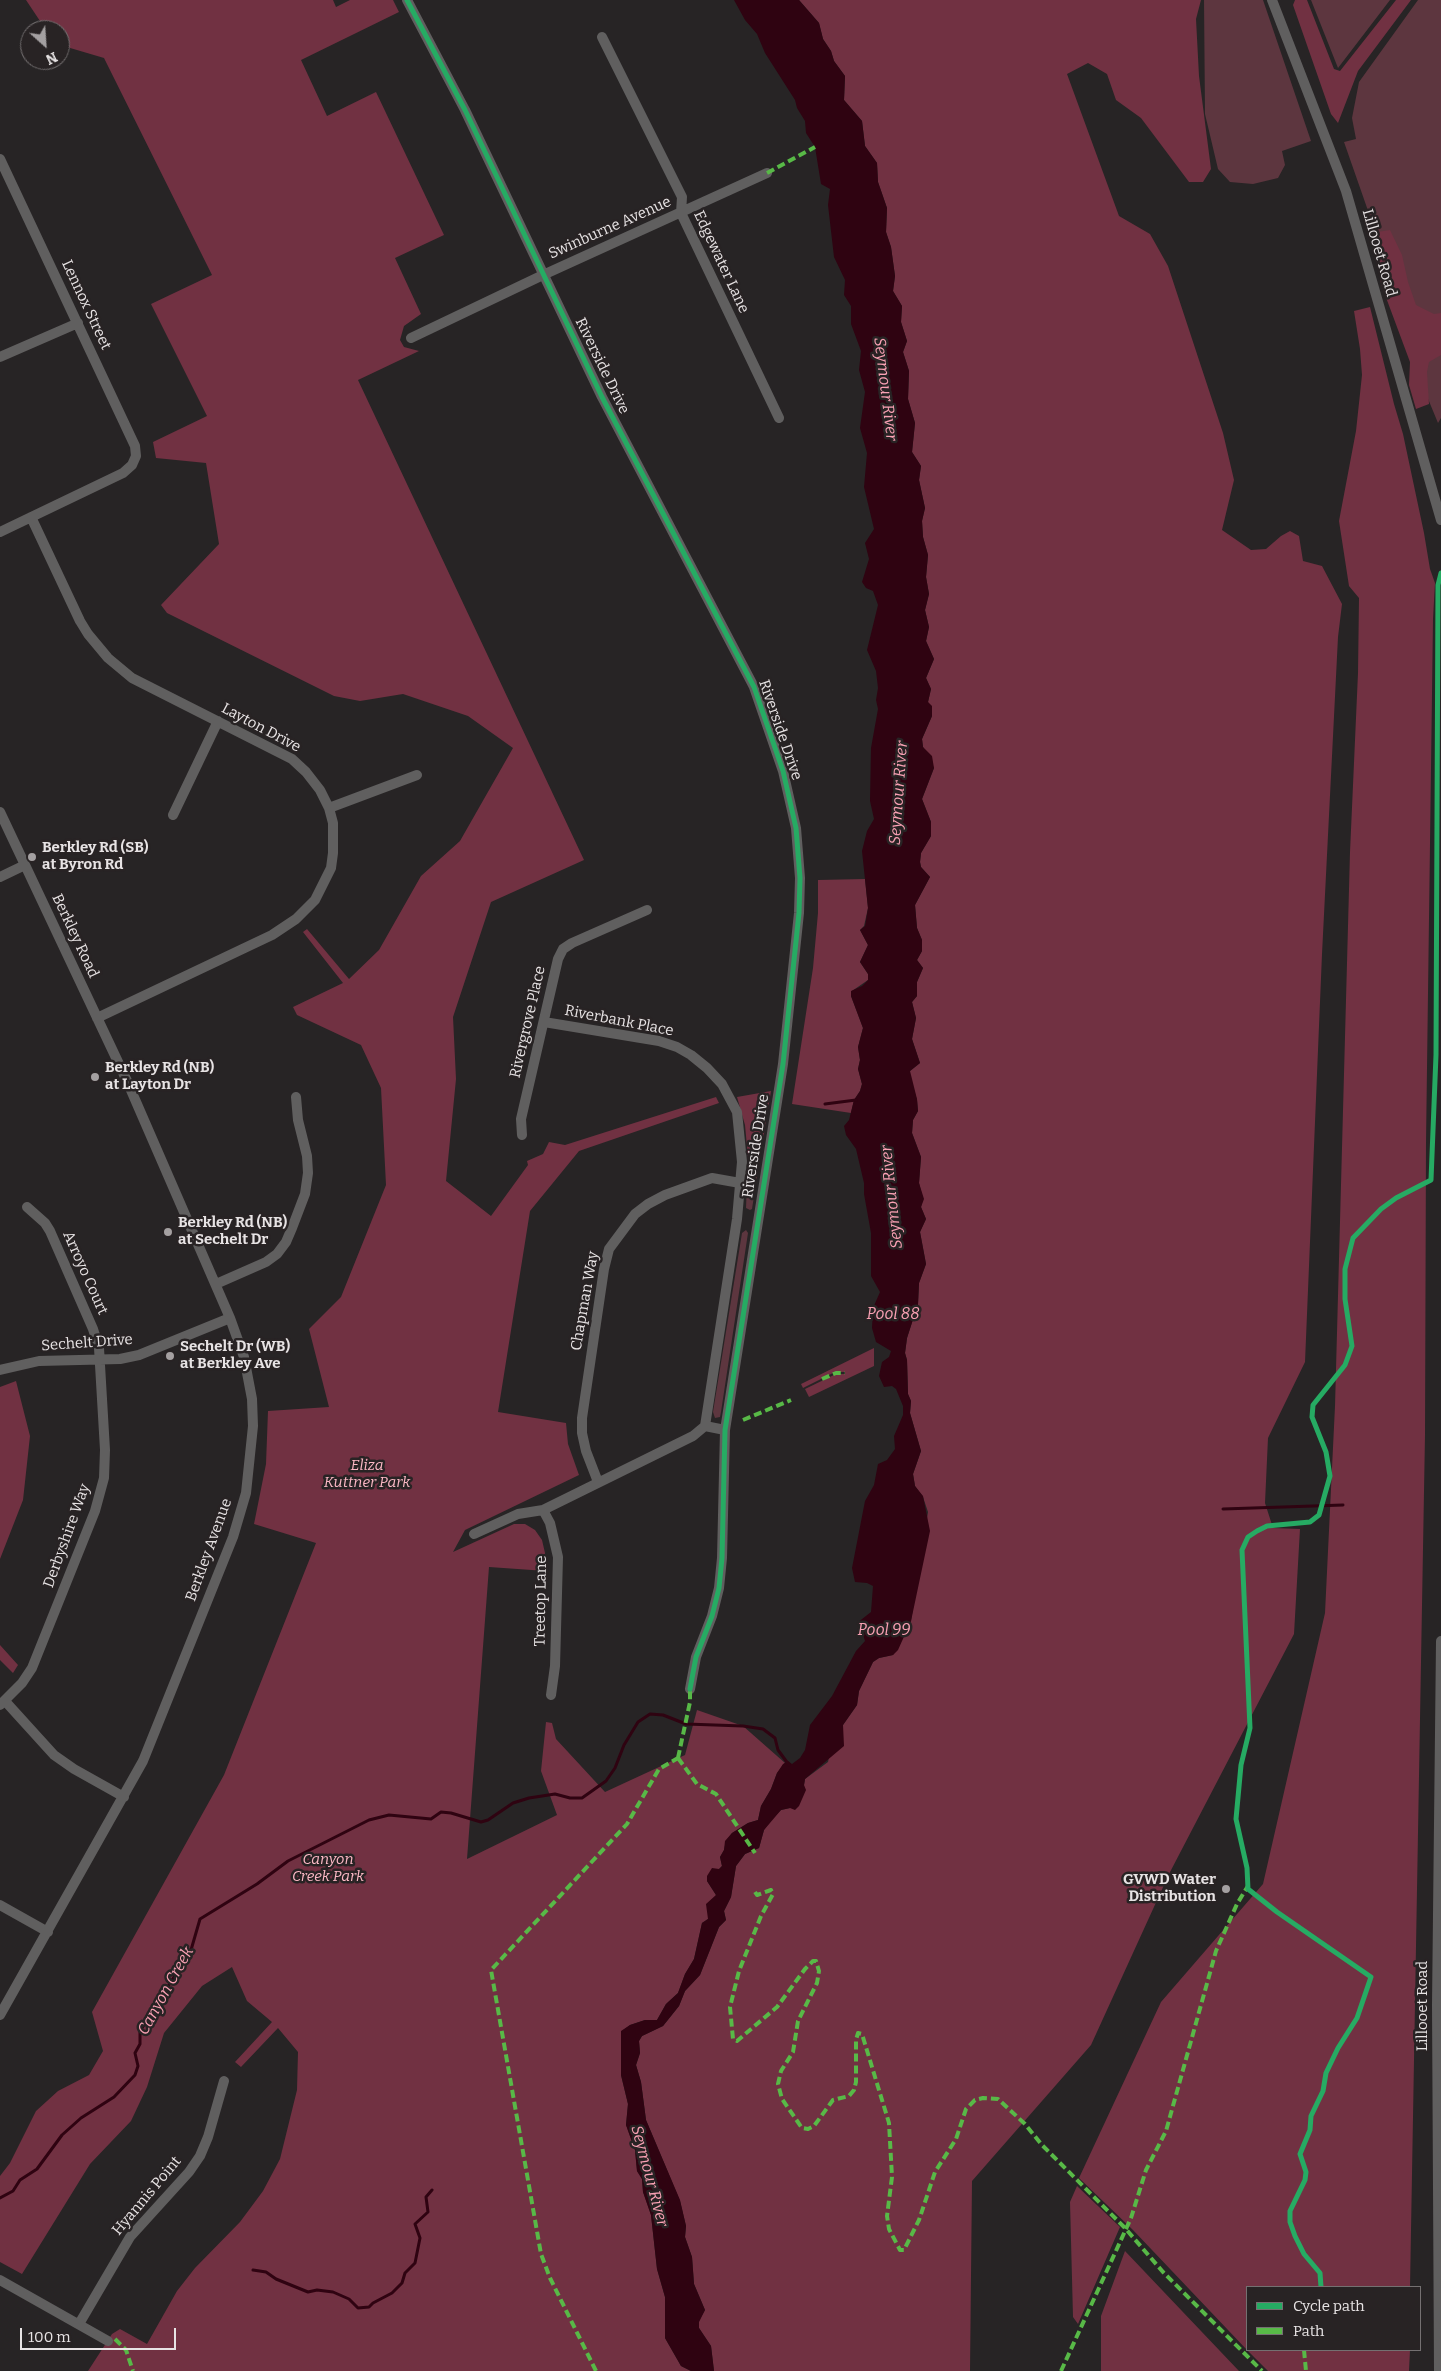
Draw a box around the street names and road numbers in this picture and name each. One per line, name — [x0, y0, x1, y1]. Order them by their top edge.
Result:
street label: Swinburne Avenue — [546, 193, 674, 263]
street label: Lillooet Road — [1358, 207, 1400, 299]
street label: Edgewater Lane — [689, 208, 753, 316]
street label: Lennox Street — [57, 257, 115, 353]
street label: Riverside Drive — [571, 315, 633, 417]
street label: Riverside Drive — [754, 678, 806, 782]
street label: Layton Drive — [218, 700, 304, 756]
street label: Berkley Road — [48, 891, 102, 981]
street label: Rivergrove Place — [506, 964, 550, 1080]
street label: Riverbank Place — [563, 1002, 675, 1040]
street label: Riverside Drive — [739, 1093, 773, 1199]
street label: Arroyo Court — [59, 1228, 111, 1318]
street label: Chapman Way — [567, 1250, 603, 1352]
street label: Sechelt Drive — [41, 1331, 133, 1355]
street label: Derbyshire Way — [40, 1482, 94, 1590]
street label: Berkley Avenue — [182, 1496, 236, 1604]
street label: Treetop Lane — [531, 1555, 551, 1647]
street label: Lillooet Road — [1414, 1961, 1432, 2051]
street label: Hyannis Point — [109, 2153, 185, 2239]

